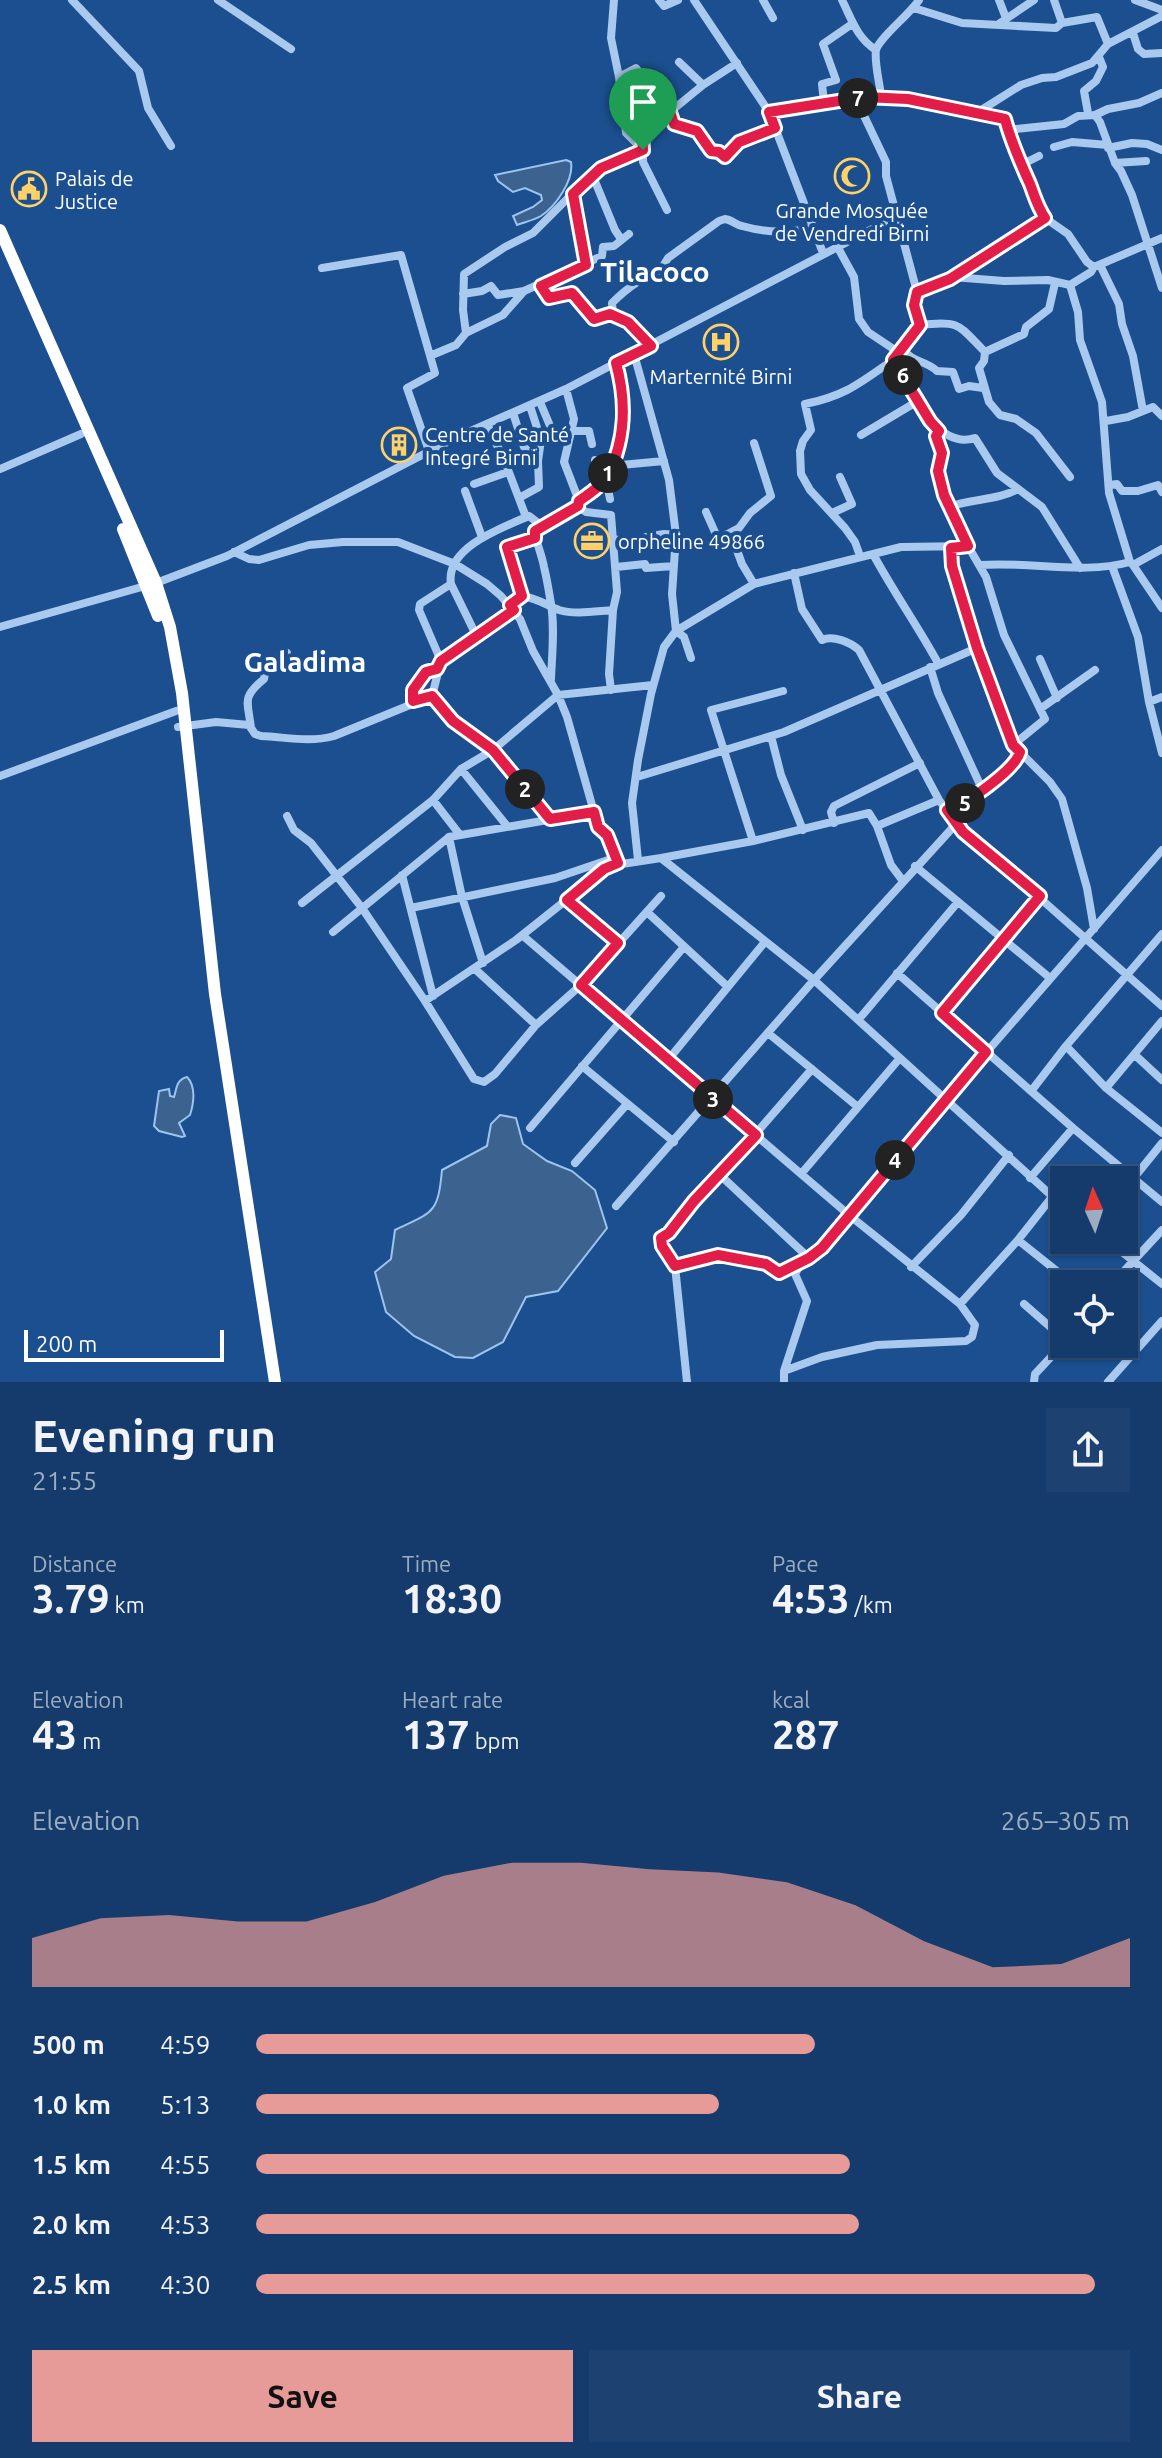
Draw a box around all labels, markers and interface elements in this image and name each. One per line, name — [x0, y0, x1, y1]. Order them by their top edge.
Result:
pin — [609, 68, 677, 150]
pin: 7 — [838, 78, 878, 118]
icon: arrive — [621, 80, 665, 124]
text: 7 — [852, 85, 864, 110]
mosque icon: Grande Mosquée de Vendredi Birni — [833, 157, 871, 195]
place label: Palais de Justice — [55, 167, 133, 213]
public building icon: Palais de Justice — [10, 170, 48, 208]
place label: Grande Mosquée de Vendredi Birni — [775, 199, 929, 245]
district label: Tilacoco — [600, 256, 710, 287]
hospital icon: Marternité Birni — [702, 323, 740, 361]
pin: 6 — [883, 355, 923, 395]
text: 6 — [897, 362, 909, 387]
place label: Marternité Birni — [650, 365, 792, 388]
place label: Centre de Santé Integré Birni — [425, 423, 569, 469]
building icon: Centre de Santé Integré Birni — [380, 426, 418, 464]
pin: 1 — [588, 453, 628, 493]
text: 1 — [602, 460, 614, 485]
office icon: orpheline 49866 — [573, 522, 611, 560]
place label: orpheline 49866 — [618, 530, 765, 553]
district label: Galadima — [244, 646, 366, 677]
pin: 2 — [505, 769, 545, 809]
text: 2 — [519, 776, 531, 801]
pin: 5 — [945, 783, 985, 823]
text: 5 — [959, 790, 971, 815]
pin: 3 — [693, 1079, 733, 1119]
text: 3 — [707, 1086, 719, 1111]
pin: 4 — [875, 1140, 915, 1180]
text: 4 — [889, 1147, 901, 1172]
north arrow — [1050, 1166, 1138, 1254]
map controls — [1050, 1166, 1138, 1358]
button: locate — [1050, 1270, 1138, 1358]
scale bar — [24, 1326, 224, 1362]
text: 200 m — [36, 1331, 97, 1356]
button: share — [1046, 1408, 1130, 1492]
text: Evening run — [32, 1411, 276, 1460]
text: 21:55 — [32, 1466, 97, 1495]
text: Distance — [32, 1551, 117, 1576]
text: Time — [402, 1551, 451, 1576]
text: Pace — [772, 1551, 819, 1576]
text: 3.79 — [32, 1576, 110, 1621]
text: 18:30 — [402, 1576, 502, 1621]
text: 4:53 — [772, 1576, 850, 1621]
text: km — [110, 1592, 145, 1617]
text: /km — [850, 1592, 893, 1617]
text: Elevation — [32, 1687, 124, 1712]
text: Heart rate — [402, 1687, 503, 1712]
text: kcal — [772, 1687, 810, 1712]
text: 43 — [32, 1712, 77, 1757]
text: 137 — [402, 1712, 470, 1757]
text: 287 — [772, 1712, 840, 1757]
text: m — [77, 1728, 101, 1753]
text: bpm — [470, 1728, 519, 1753]
text: Elevation — [32, 1806, 140, 1835]
text: 265–305 m — [1001, 1806, 1130, 1835]
text: 500 m — [32, 2030, 105, 2059]
text: 4:59 — [160, 2030, 210, 2059]
text: 1.0 km — [32, 2090, 111, 2119]
text: 5:13 — [160, 2090, 210, 2119]
text: 1.5 km — [32, 2150, 111, 2179]
text: 4:55 — [160, 2150, 210, 2179]
text: 2.0 km — [32, 2210, 111, 2239]
text: 4:53 — [160, 2210, 210, 2239]
text: 2.5 km — [32, 2270, 111, 2299]
text: 4:30 — [160, 2270, 210, 2299]
button: Save — [32, 2350, 573, 2442]
button: Share — [589, 2350, 1130, 2442]

